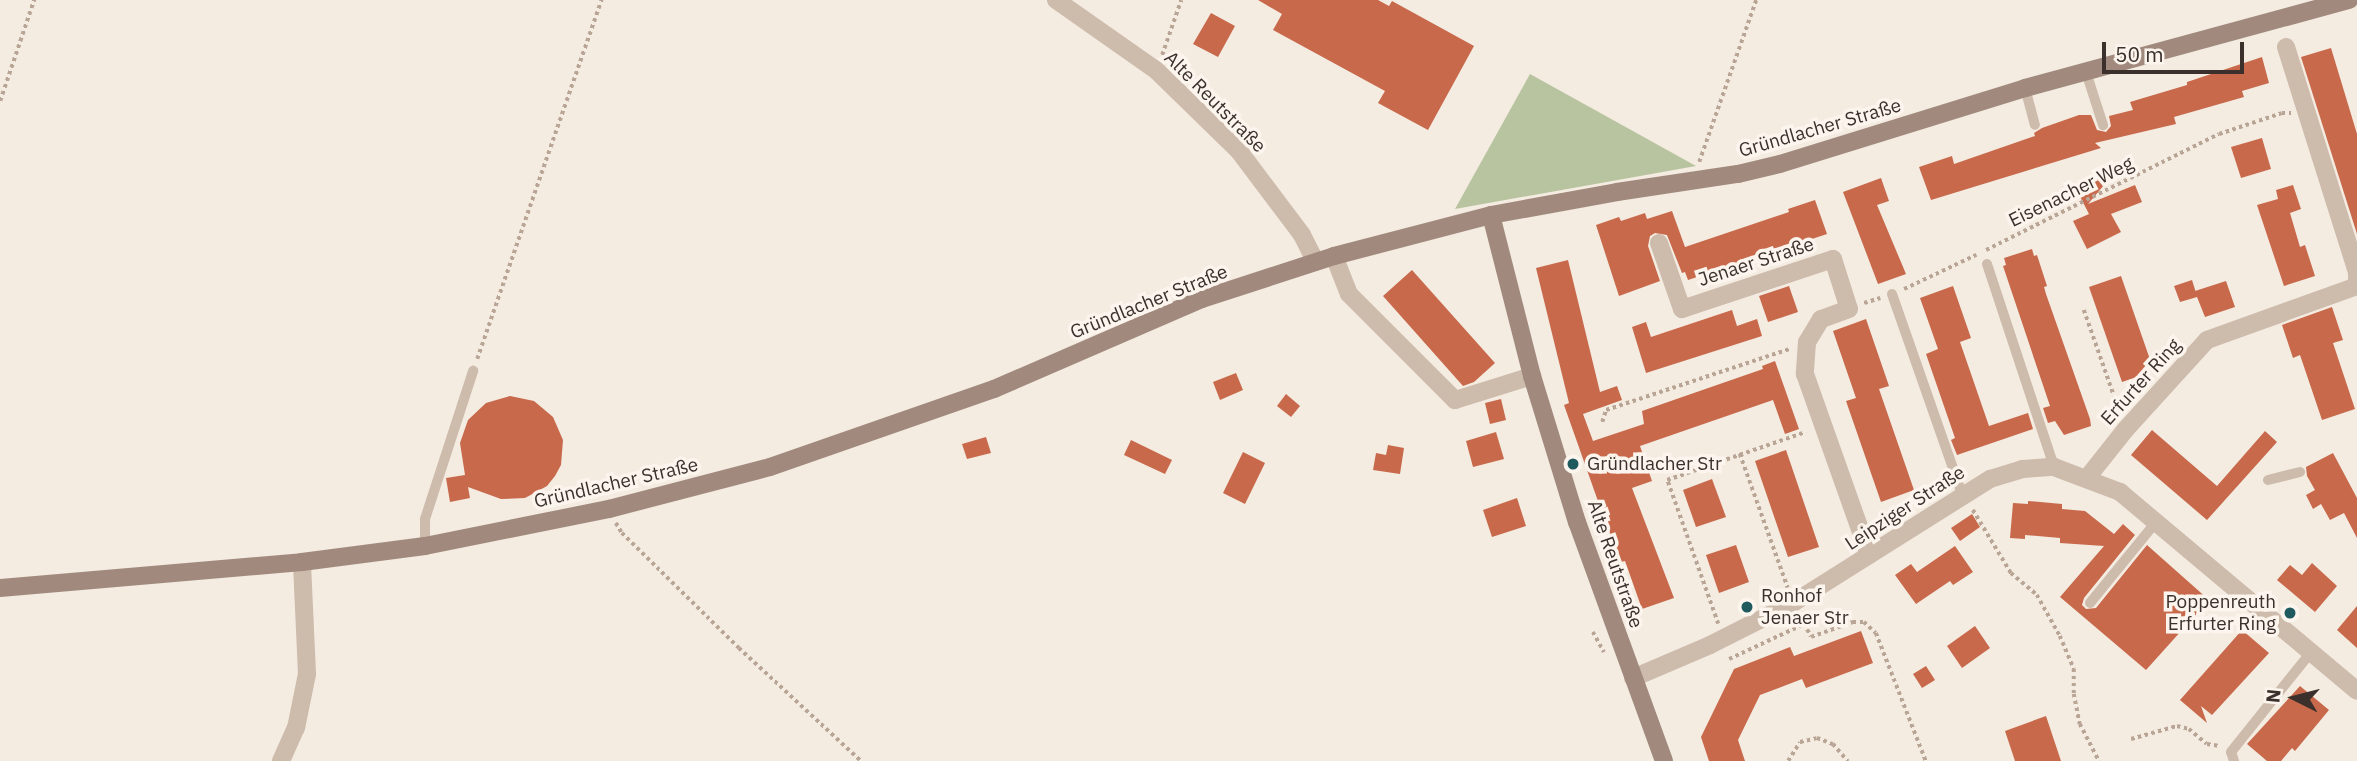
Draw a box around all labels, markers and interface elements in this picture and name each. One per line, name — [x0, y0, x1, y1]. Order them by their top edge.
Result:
scale bar — [2105, 28, 2247, 72]
text: 50 m — [2115, 40, 2164, 68]
street label: Alte Reutstraße — [1160, 47, 1270, 157]
street label: Gründlacher Straße — [1736, 94, 1904, 162]
street label: Eisenacher Weg — [2005, 152, 2137, 232]
street label: Jenaer Straße — [1695, 233, 1817, 291]
street label: Gründlacher Straße — [1067, 260, 1231, 344]
street label: Erfurter Ring — [2096, 334, 2186, 430]
street label: Gründlacher Straße — [532, 453, 700, 513]
place label: Gründlacher Str — [1587, 453, 1722, 475]
marker: Gründlacher Str — [1565, 456, 1581, 472]
street label: Leipziger Straße — [1841, 461, 1969, 555]
street label: Alte Reutstraße — [1582, 497, 1648, 631]
place label: Ronhof Jenaer Str — [1761, 585, 1849, 629]
place label: Poppenreuth Erfurter Ring — [2165, 591, 2276, 635]
marker: Ronhof Jenaer Str — [1739, 599, 1755, 615]
marker: Poppenreuth Erfurter Ring — [2282, 605, 2298, 621]
north arrow — [2259, 663, 2329, 733]
text: N — [2260, 688, 2286, 704]

